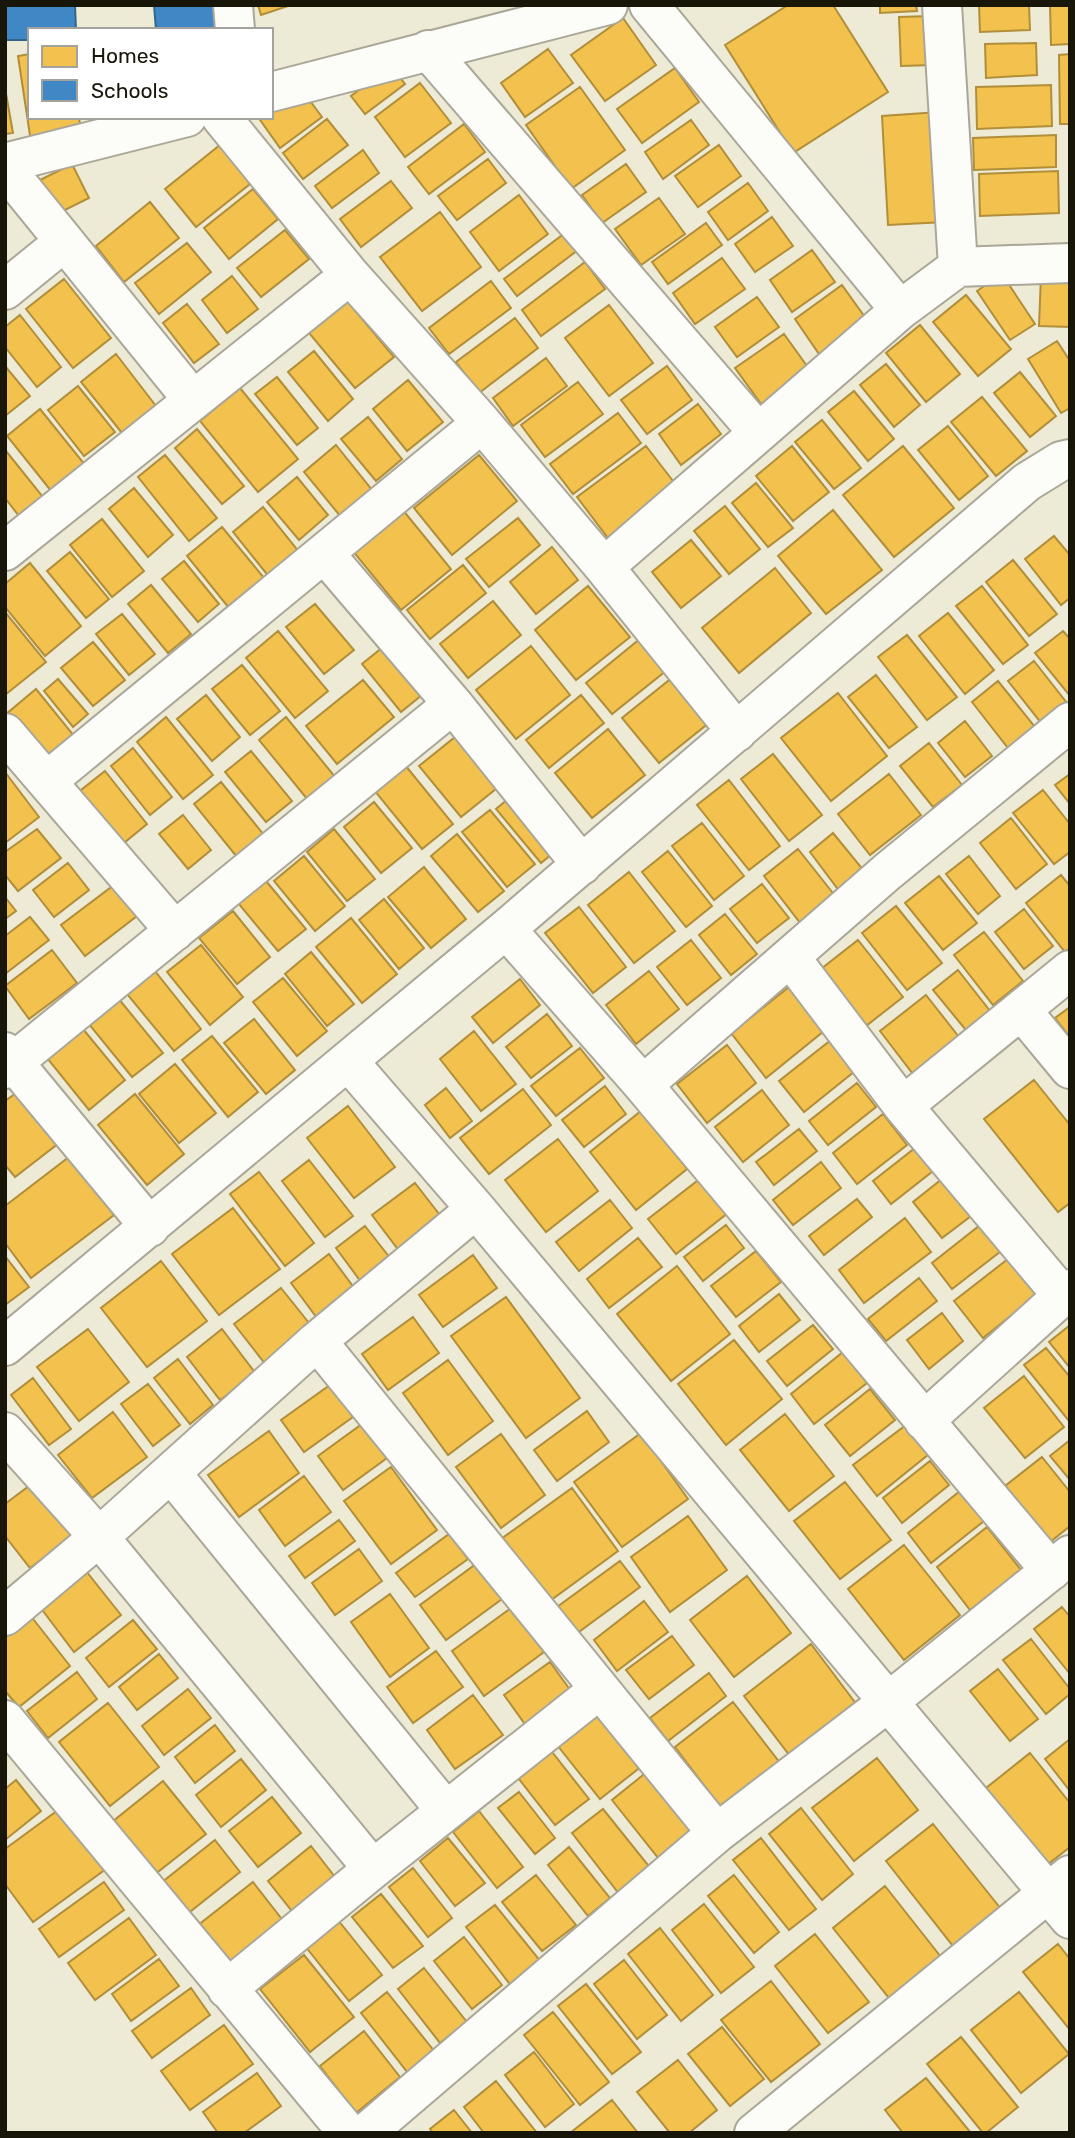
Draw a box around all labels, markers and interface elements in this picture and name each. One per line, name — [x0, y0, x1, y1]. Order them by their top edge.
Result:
legend — [28, 28, 273, 119]
text: Homes — [91, 43, 159, 68]
text: Schools — [91, 78, 168, 103]

